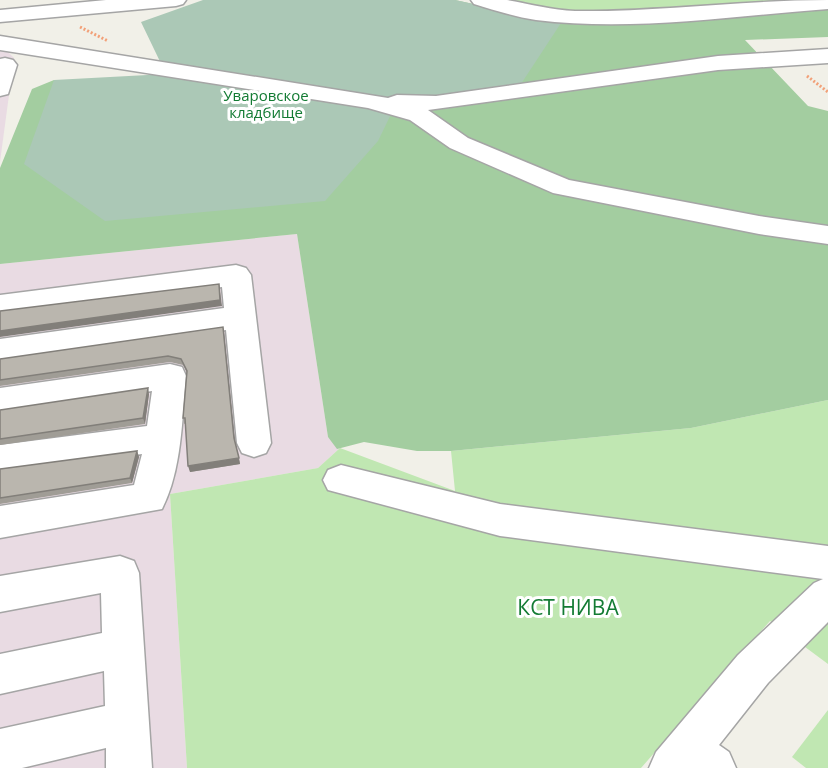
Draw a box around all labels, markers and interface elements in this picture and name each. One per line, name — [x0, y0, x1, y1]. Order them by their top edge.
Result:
park label: Уваровское кладбище — [223, 85, 309, 122]
park label: КСТ НИВА — [517, 593, 619, 621]

